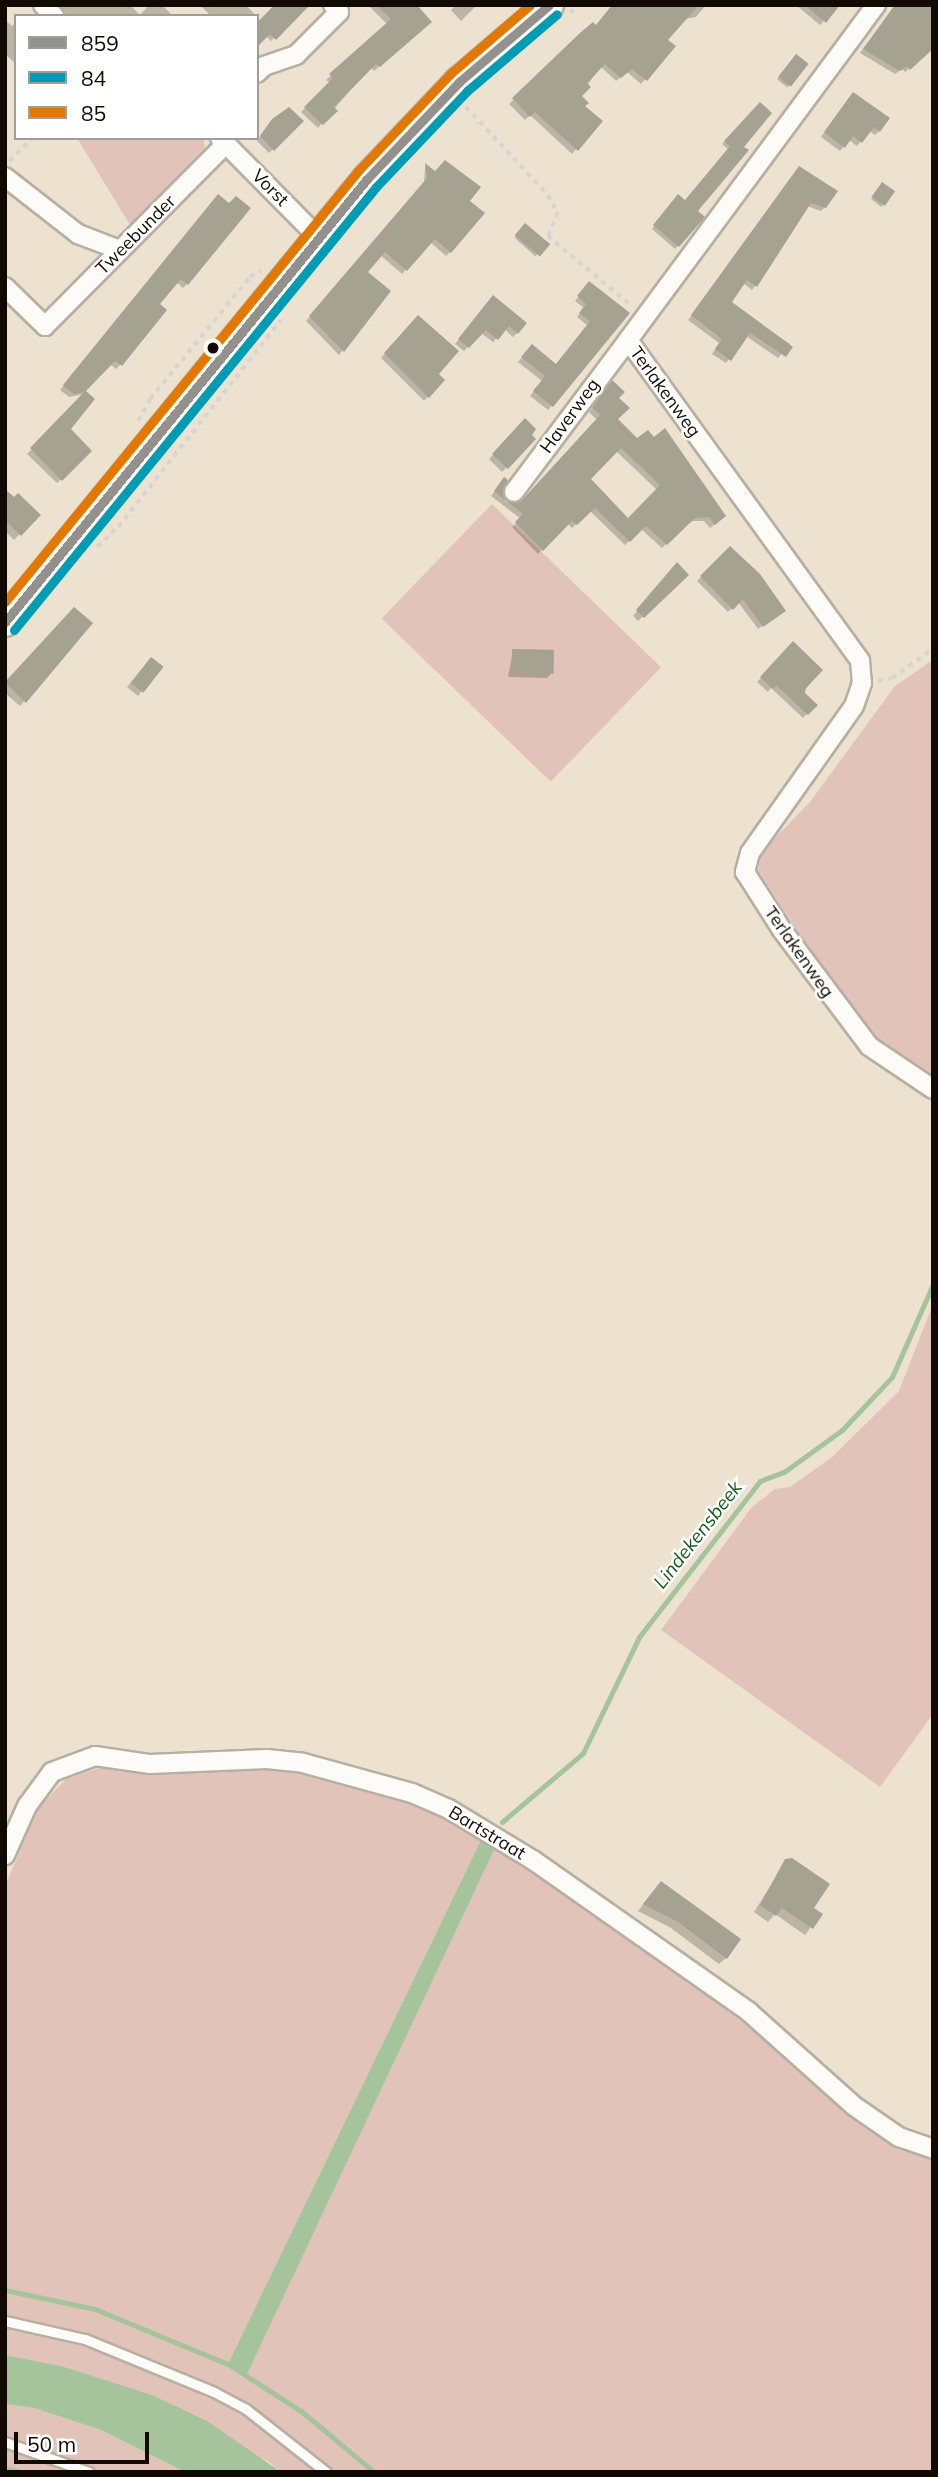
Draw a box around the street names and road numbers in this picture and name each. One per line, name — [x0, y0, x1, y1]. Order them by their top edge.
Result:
street label: Vorst — [247, 165, 293, 211]
street label: Tweebunder — [92, 191, 180, 279]
street label: Terlakenweg — [625, 343, 705, 441]
street label: Haverweg — [536, 374, 604, 458]
street label: Terlakenweg — [760, 902, 838, 1002]
street label: Bartstraat — [445, 1802, 529, 1864]

